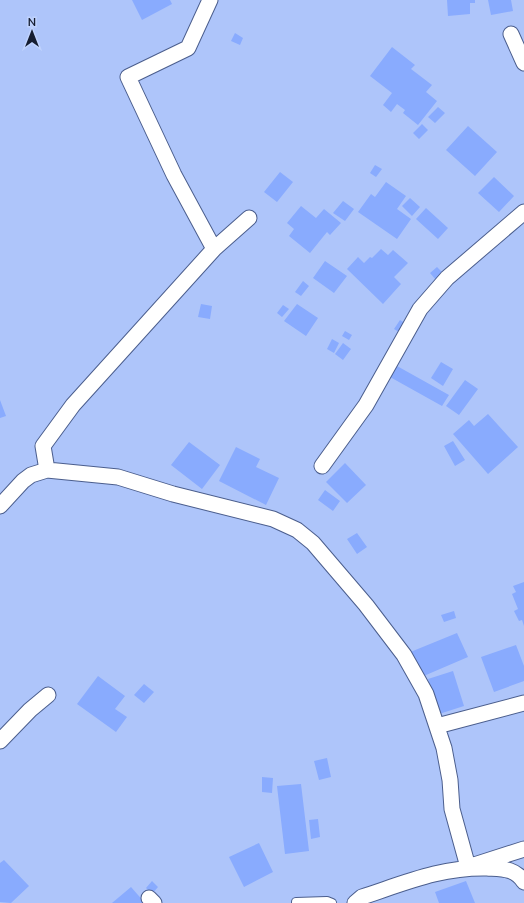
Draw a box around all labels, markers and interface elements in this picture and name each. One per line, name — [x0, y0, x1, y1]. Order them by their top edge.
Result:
north arrow — [12, 12, 52, 52]
text: N — [28, 15, 36, 29]

